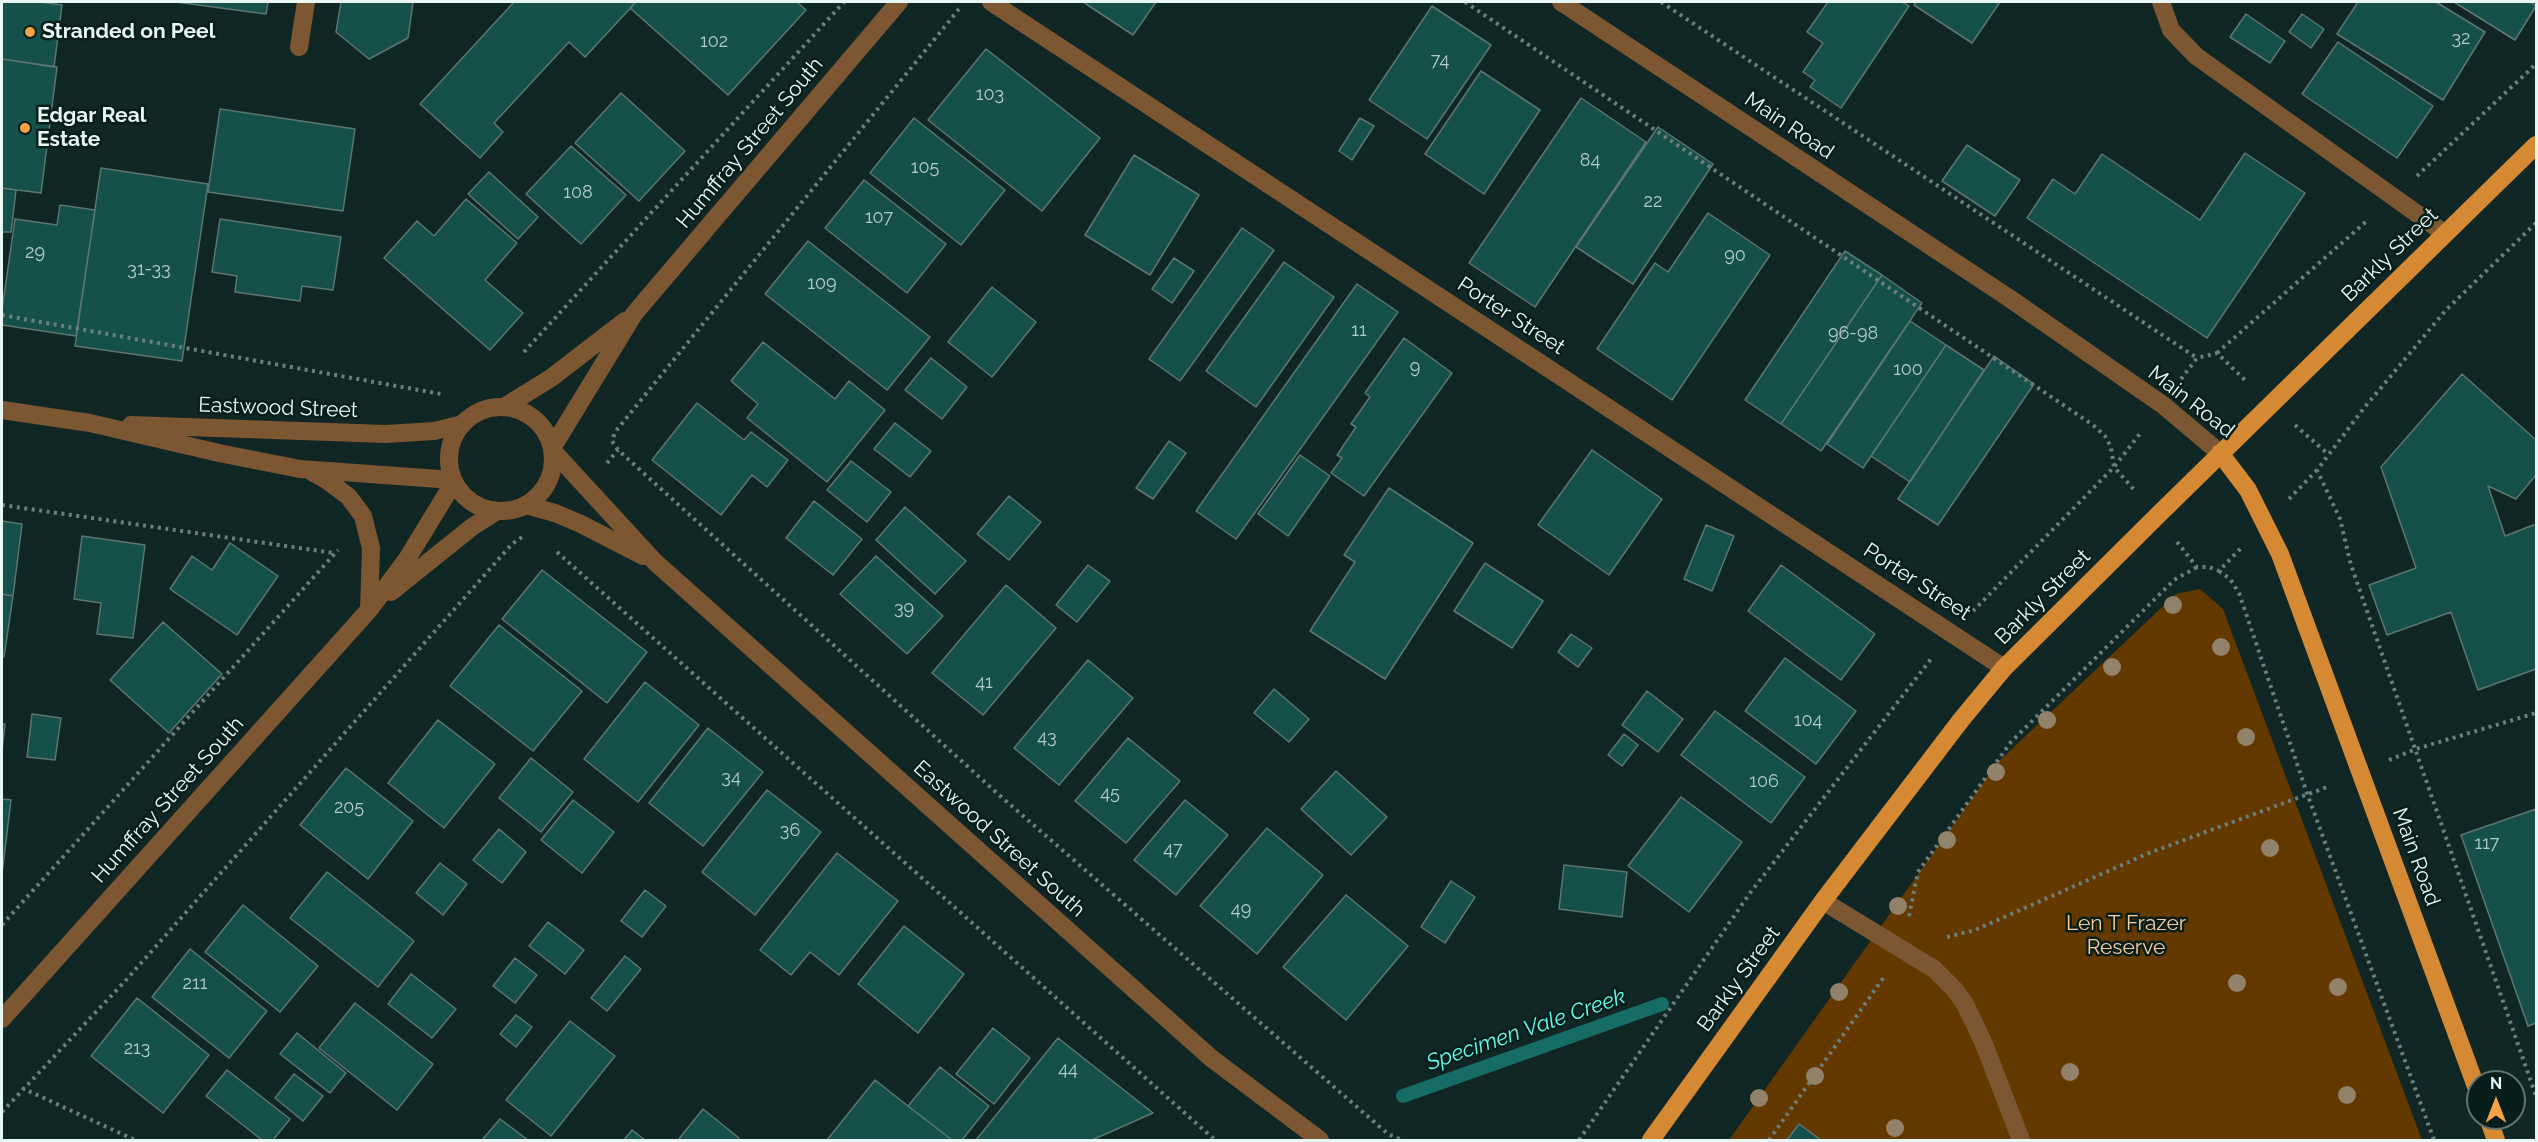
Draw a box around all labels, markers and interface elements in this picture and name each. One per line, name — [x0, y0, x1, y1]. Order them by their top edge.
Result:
place label: Stranded on Peel — [42, 19, 215, 45]
marker: Stranded on Peel — [23, 25, 37, 39]
house number: 32 — [2452, 28, 2470, 50]
house number: 102 — [700, 31, 728, 53]
house number: 74 — [1431, 50, 1449, 72]
street label: Humffray Street South — [671, 52, 829, 234]
house number: 103 — [976, 84, 1004, 106]
street label: Main Road — [1740, 87, 1838, 165]
place label: Edgar Real Estate — [37, 103, 146, 153]
marker: Edgar Real Estate — [18, 121, 32, 135]
house number: 84 — [1580, 150, 1600, 172]
house number: 105 — [911, 157, 939, 179]
house number: 108 — [563, 182, 593, 204]
house number: 22 — [1644, 191, 1662, 213]
street label: Barkly Street — [2337, 203, 2443, 307]
house number: 107 — [865, 207, 893, 229]
house number: 29 — [25, 242, 45, 264]
house number: 90 — [1724, 245, 1746, 267]
house number: 31-33 — [127, 259, 171, 281]
street label: Porter Street — [1453, 272, 1569, 360]
house number: 109 — [807, 273, 837, 295]
house number: 11 — [1351, 320, 1367, 342]
house number: 96-98 — [1828, 323, 1878, 345]
house number: 9 — [1410, 357, 1420, 379]
house number: 100 — [1893, 359, 1923, 381]
street label: Main Road — [2143, 361, 2239, 443]
street label: Eastwood Street — [198, 393, 358, 423]
street label: Porter Street — [1859, 538, 1975, 626]
street label: Barkly Street — [1990, 544, 2096, 650]
house number: 39 — [894, 598, 914, 620]
house number: 41 — [975, 672, 993, 694]
house number: 104 — [1794, 710, 1822, 732]
street label: Humffray Street South — [87, 712, 249, 888]
house number: 43 — [1037, 727, 1057, 749]
street label: Eastwood Street South — [908, 755, 1090, 923]
house number: 34 — [721, 767, 741, 789]
house number: 106 — [1749, 771, 1779, 793]
house number: 45 — [1100, 783, 1120, 805]
house number: 205 — [334, 797, 364, 819]
street label: Main Road — [2387, 805, 2445, 909]
house number: 36 — [780, 820, 800, 842]
house number: 117 — [2475, 833, 2499, 855]
house number: 47 — [1163, 839, 1183, 861]
house number: 49 — [1231, 899, 1251, 921]
park label: Len T Frazer Reserve — [2066, 911, 2186, 961]
street label: Barkly Street — [1692, 921, 1786, 1037]
house number: 211 — [183, 973, 207, 995]
water label: Specimen Vale Creek — [1423, 984, 1629, 1076]
house number: 213 — [124, 1038, 150, 1060]
house number: 44 — [1058, 1059, 1078, 1081]
north arrow — [2466, 1070, 2526, 1130]
text: N — [2490, 1074, 2502, 1093]

